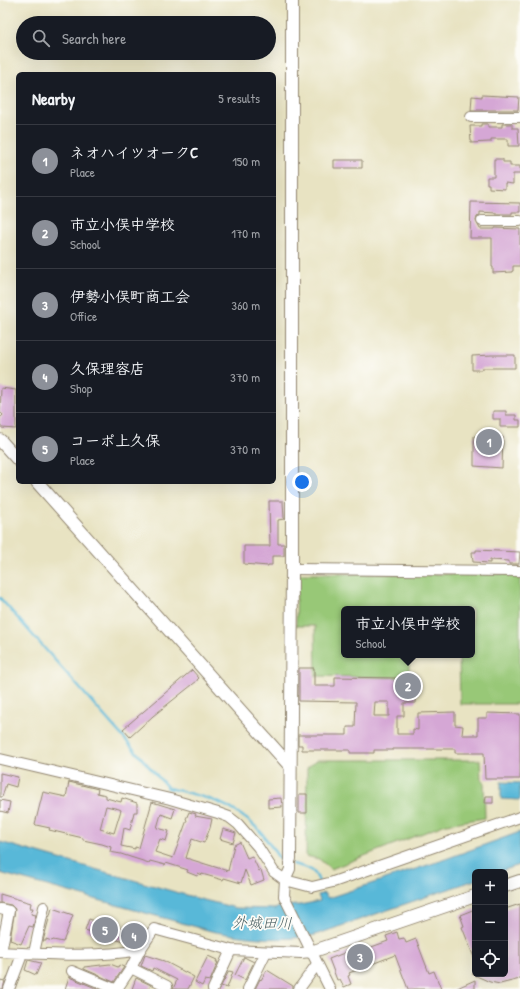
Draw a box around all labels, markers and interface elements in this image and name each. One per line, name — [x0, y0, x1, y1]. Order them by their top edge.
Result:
search box — [16, 16, 276, 60]
icon: search — [30, 27, 52, 49]
text: Search here — [62, 28, 126, 49]
text: Nearby — [32, 87, 75, 110]
text: 5 results — [218, 89, 260, 107]
text: ネオハイツオークC — [70, 142, 198, 163]
text: 1 — [43, 152, 47, 170]
text: 150 m — [232, 152, 260, 170]
text: Place — [70, 163, 95, 181]
text: 市立小俣中学校 — [70, 214, 175, 235]
text: 2 — [42, 224, 48, 242]
text: 170 m — [231, 224, 260, 242]
text: School — [70, 235, 100, 253]
text: 伊勢小俣町商工会 — [70, 286, 190, 307]
text: 3 — [42, 296, 48, 314]
text: 360 m — [231, 296, 260, 314]
text: Office — [70, 307, 97, 325]
text: 久保理容店 — [70, 358, 145, 379]
text: 4 — [43, 368, 47, 386]
text: 370 m — [230, 368, 260, 386]
text: Shop — [70, 379, 92, 397]
pin: 1 — [476, 427, 502, 457]
text: コーポ上久保 — [70, 430, 160, 451]
text: 5 — [42, 440, 48, 458]
text: 370 m — [230, 440, 260, 458]
text: Place — [70, 451, 95, 469]
your location — [292, 472, 312, 492]
popup — [341, 606, 475, 658]
text: 市立小俣中学校 — [355, 613, 461, 634]
text: School — [355, 634, 386, 652]
pin: 2 — [395, 671, 421, 701]
map controls — [472, 869, 508, 977]
button: + — [472, 869, 508, 905]
button: − — [472, 905, 508, 941]
water label: 外城田川 — [232, 911, 292, 934]
pin: 5 — [92, 915, 118, 945]
pin: 4 — [121, 921, 147, 951]
button: locate — [472, 941, 508, 977]
pin: 3 — [347, 942, 373, 972]

